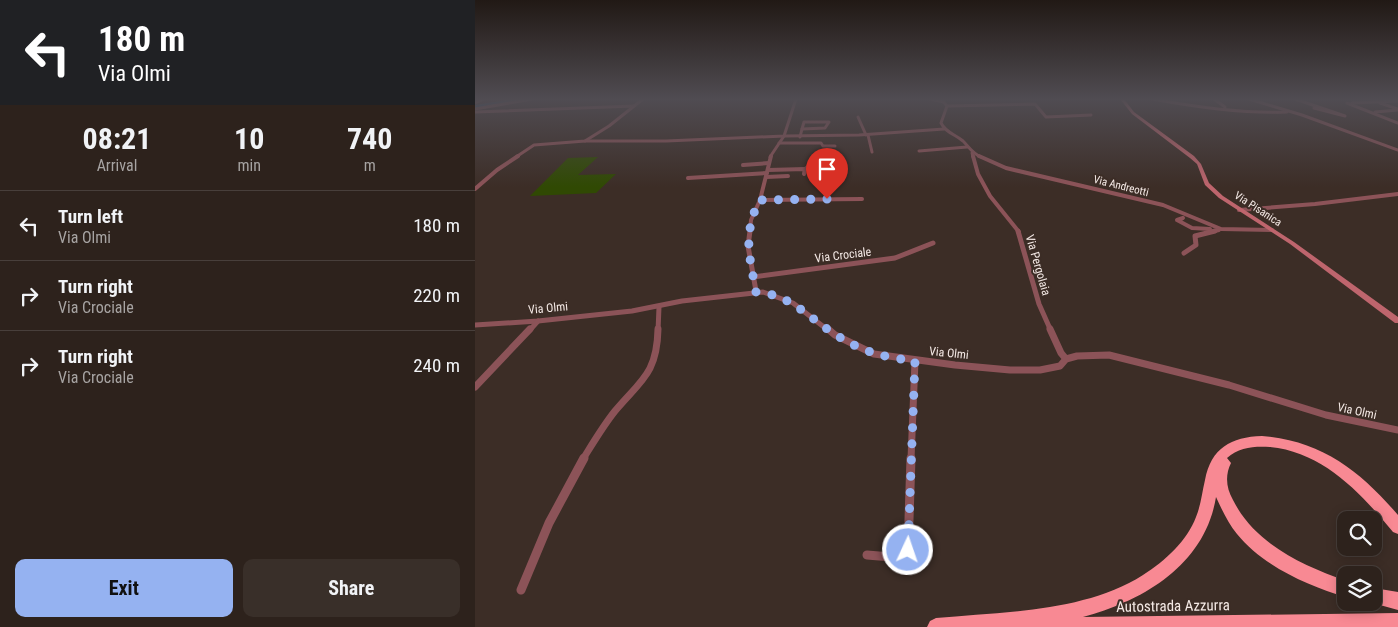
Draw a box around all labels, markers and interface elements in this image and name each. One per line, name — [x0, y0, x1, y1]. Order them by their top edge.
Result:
text: 180 m — [98, 19, 185, 60]
icon: left — [15, 20, 80, 85]
text: Via Olmi — [98, 61, 171, 86]
text: 08:21 — [83, 121, 151, 156]
text: 10 — [234, 121, 264, 156]
text: 740 — [347, 121, 392, 156]
pin — [806, 148, 848, 199]
icon: arrive — [813, 155, 841, 183]
text: Arrival — [97, 156, 137, 175]
text: min — [237, 156, 261, 175]
text: m — [364, 156, 376, 175]
street label: Via Andreotti — [1092, 173, 1150, 199]
street label: Via Pisanica — [1232, 189, 1284, 229]
text: Turn left — [58, 205, 123, 228]
icon: left — [15, 212, 43, 240]
text: 180 m — [413, 214, 460, 237]
text: Via Olmi — [58, 228, 111, 247]
street label: Via Pergolaia — [1023, 233, 1053, 297]
street label: Via Crociale — [814, 245, 872, 265]
text: Turn right — [58, 275, 133, 298]
icon: right — [15, 282, 43, 310]
text: 220 m — [413, 284, 460, 307]
text: Via Crociale — [58, 298, 134, 317]
street label: Via Olmi — [528, 299, 568, 317]
street label: Via Olmi — [929, 344, 969, 362]
text: Turn right — [58, 345, 133, 368]
icon: right — [15, 352, 43, 380]
text: 240 m — [413, 354, 460, 377]
text: Via Crociale — [58, 368, 134, 387]
street label: Via Olmi — [1336, 400, 1378, 422]
map controls — [1337, 511, 1382, 611]
button: search — [1337, 511, 1382, 556]
position arrow — [881, 523, 933, 575]
button: Exit — [15, 559, 233, 617]
button: Share — [243, 559, 460, 617]
button: layers — [1337, 566, 1382, 611]
street label: Autostrada Azzurra — [1116, 596, 1230, 616]

